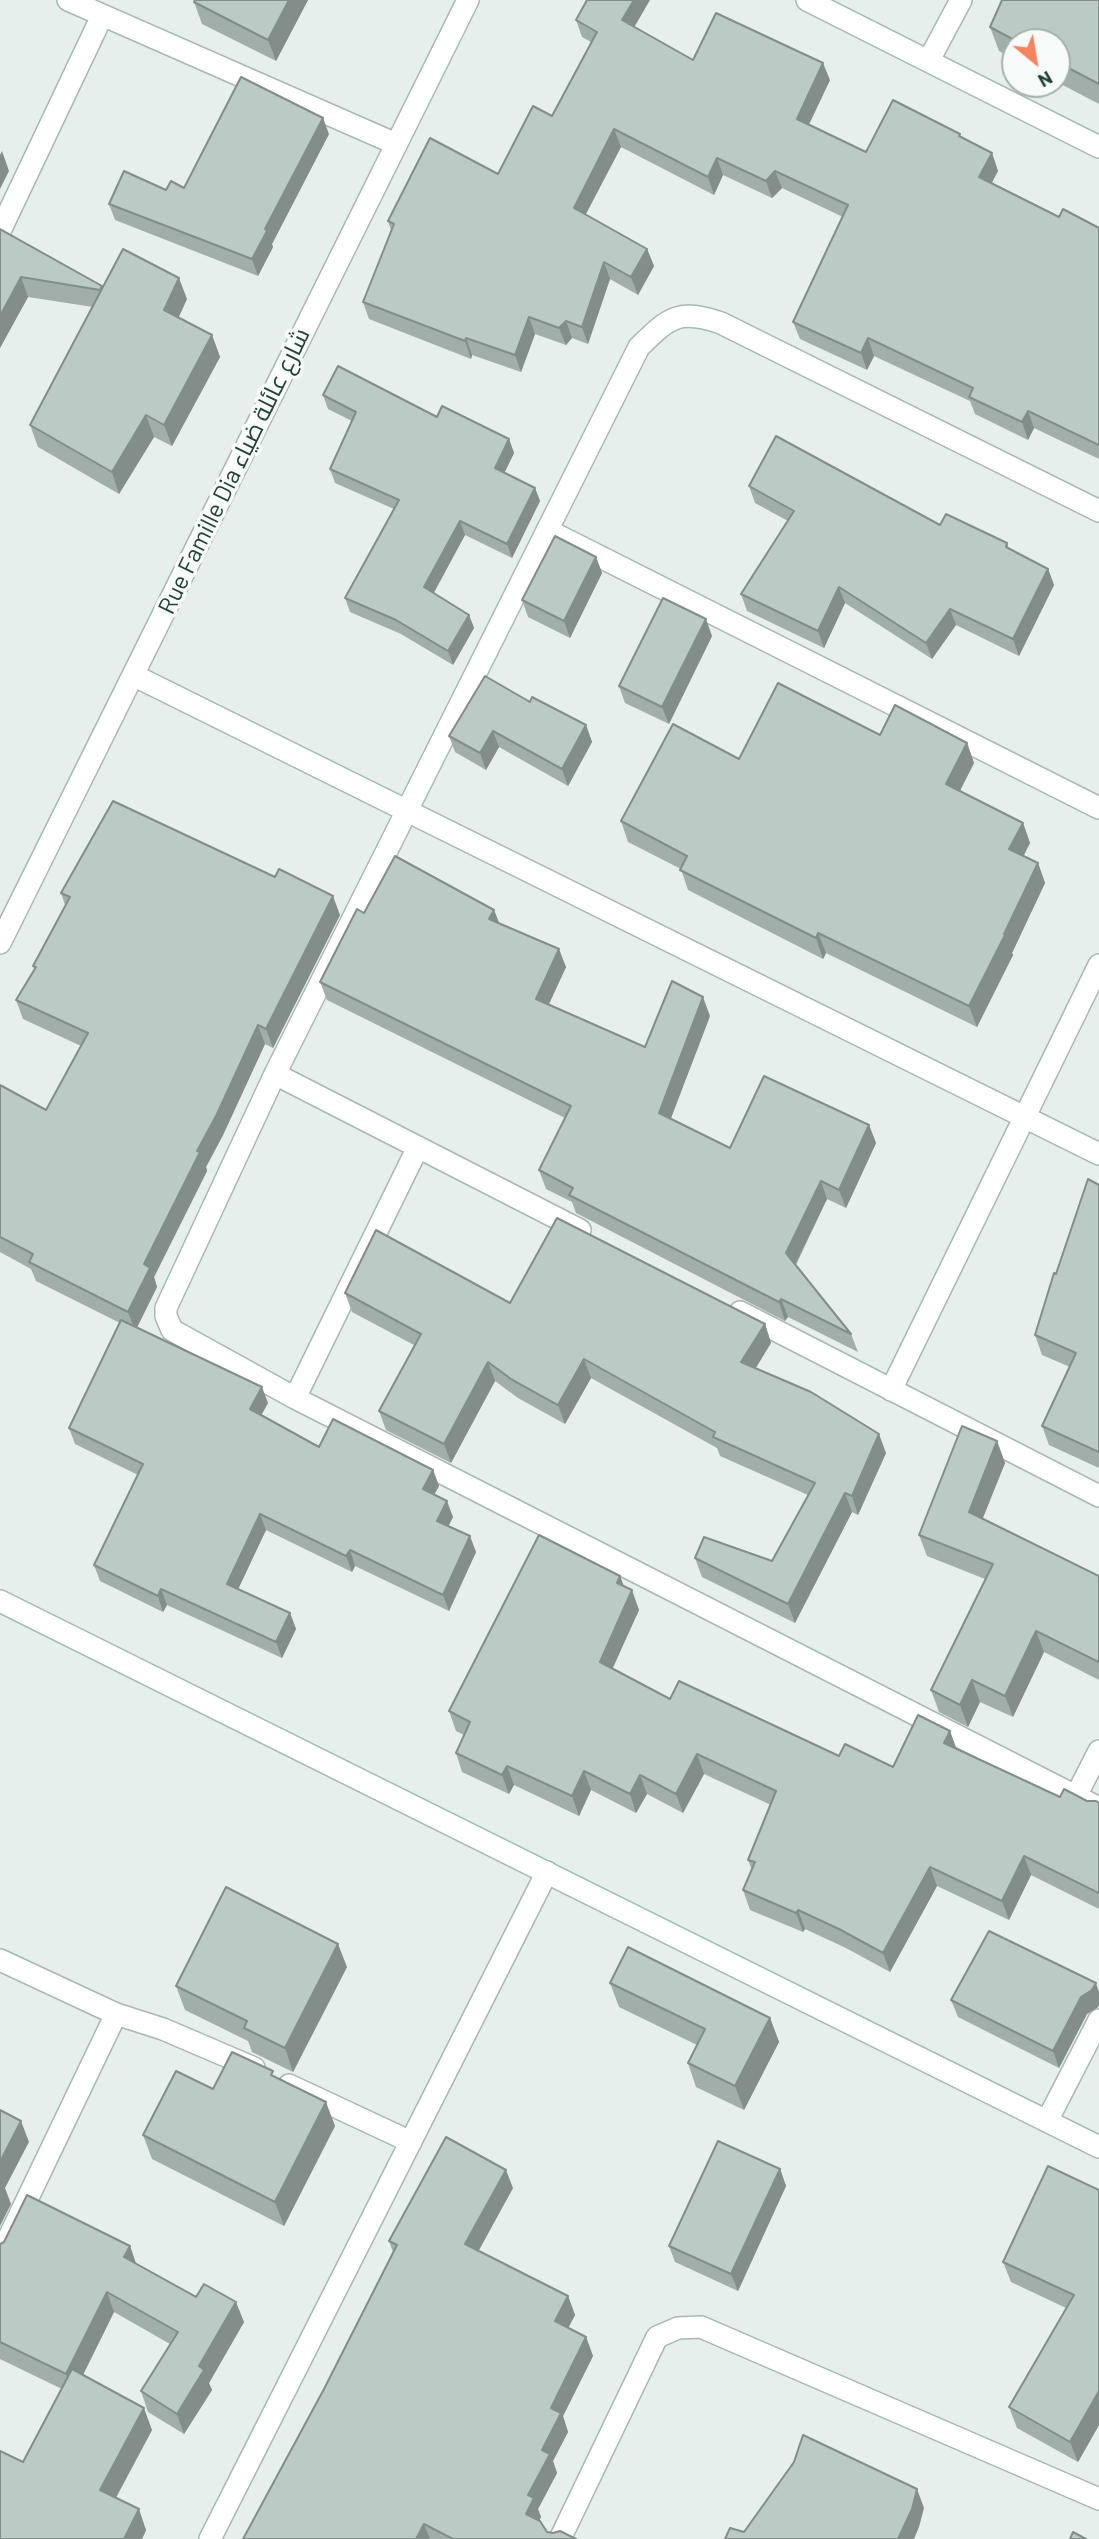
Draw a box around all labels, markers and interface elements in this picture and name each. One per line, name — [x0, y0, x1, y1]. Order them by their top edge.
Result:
north arrow — [1001, 28, 1071, 98]
text: N — [1035, 67, 1057, 93]
street label: Rue Famille Dia شارع عائلة ضياء — [152, 323, 316, 619]

